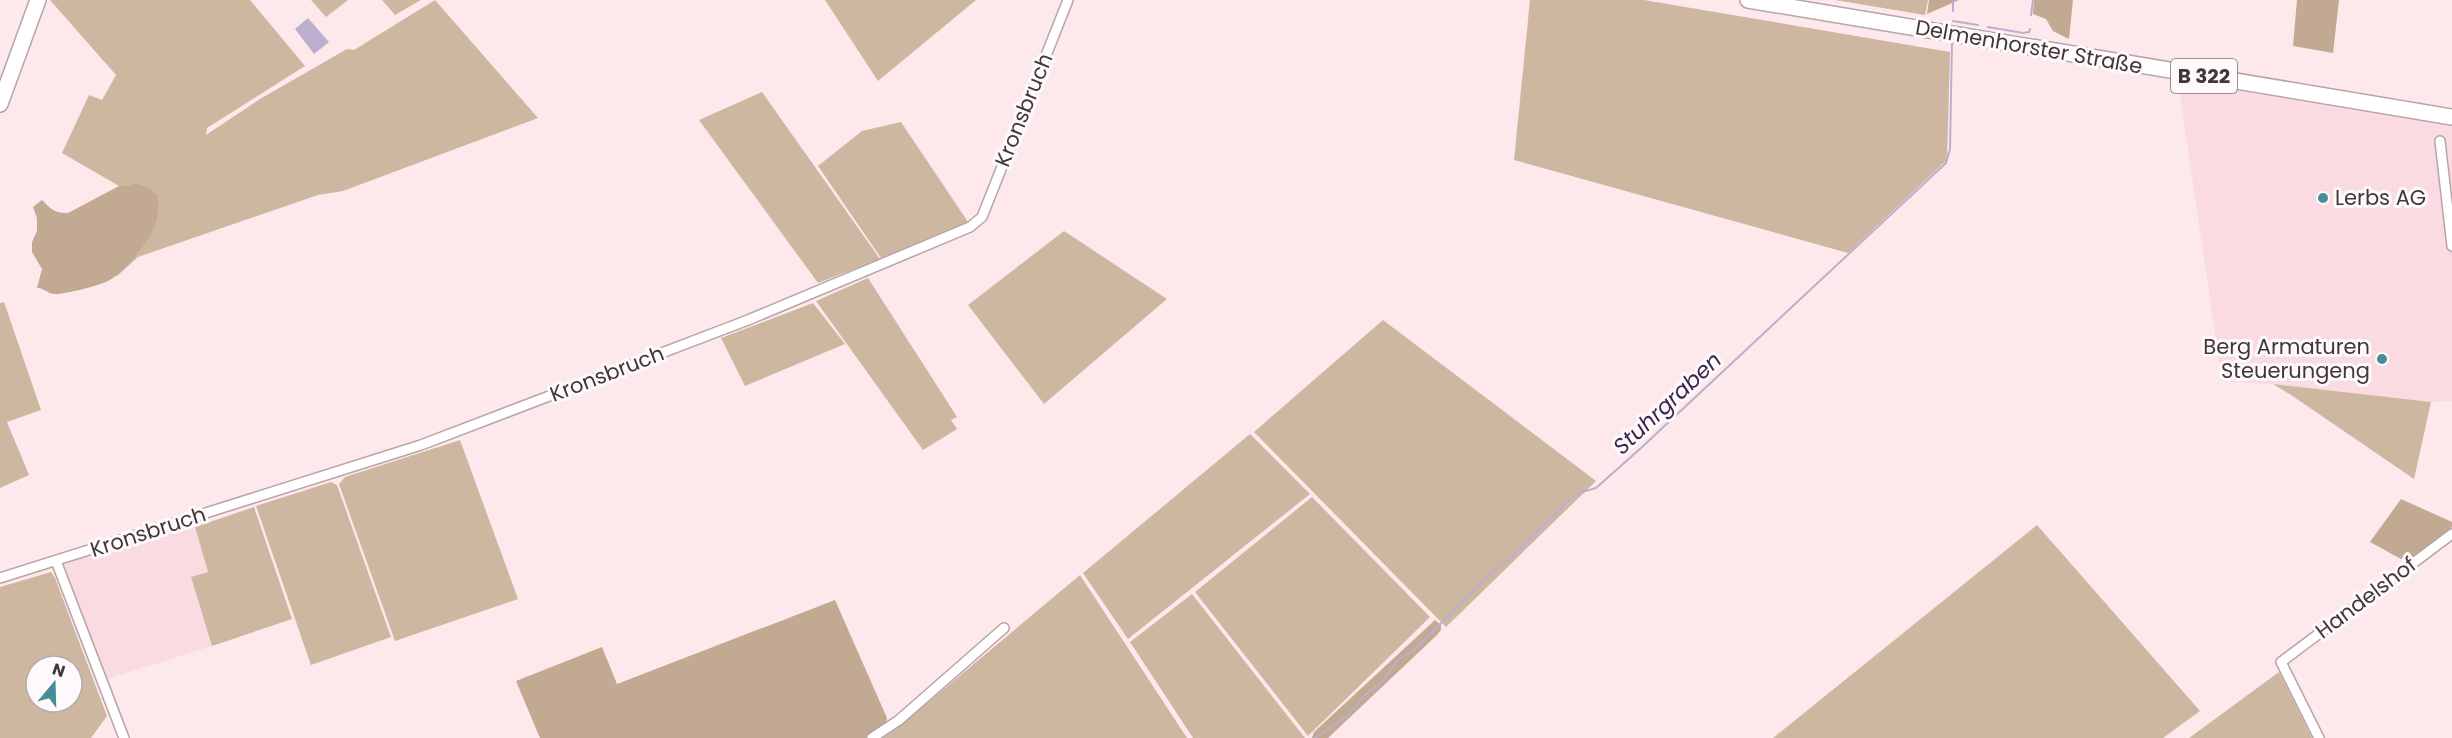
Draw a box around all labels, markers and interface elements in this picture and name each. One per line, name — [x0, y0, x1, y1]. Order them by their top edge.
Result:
street label: Delmenhorster Straße — [1913, 12, 2145, 81]
street label: Kronsbruch — [988, 49, 1059, 171]
road number: B 322 — [2171, 59, 2237, 93]
place label: Lerbs AG — [2335, 183, 2426, 212]
marker: Lerbs AG — [2316, 191, 2330, 205]
place label: Berg Armaturen Steuerungeng — [2203, 332, 2370, 385]
street label: Kronsbruch — [546, 339, 668, 409]
water label: Stuhrgraben — [1606, 345, 1728, 462]
marker: Berg Armaturen Steuerungeng — [2375, 352, 2389, 366]
street label: Kronsbruch — [86, 499, 209, 564]
street label: Handelshof — [2309, 550, 2422, 645]
north arrow — [24, 654, 84, 714]
text: N — [49, 657, 68, 683]

